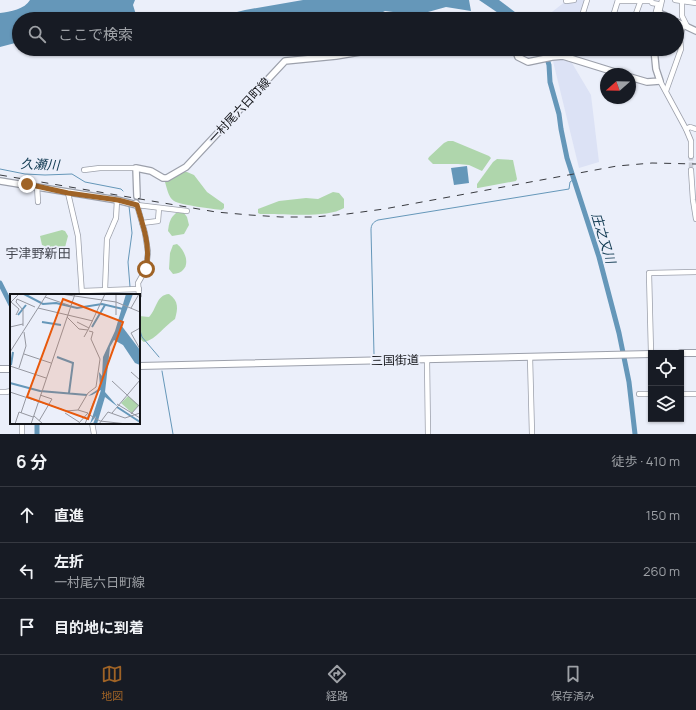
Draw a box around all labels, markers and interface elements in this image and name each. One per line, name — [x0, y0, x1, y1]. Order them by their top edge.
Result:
search box — [12, 12, 684, 56]
icon: search — [26, 23, 48, 45]
text: ここで検索 — [58, 24, 133, 45]
north arrow — [600, 68, 636, 104]
street label: 一村尾六日町線 — [204, 73, 274, 147]
water label: 久瀬川 — [20, 154, 62, 174]
route end — [18, 175, 36, 193]
water label: 庄之又川 — [588, 210, 621, 267]
district label: 宇津野新田 — [5, 244, 71, 262]
route start — [137, 260, 155, 278]
inset map — [10, 294, 140, 424]
map controls — [648, 350, 684, 422]
button: locate — [648, 350, 684, 386]
street label: 三国街道 — [371, 351, 419, 369]
button: layers — [648, 386, 684, 422]
text: 6 分 — [16, 450, 47, 473]
text: 徒歩 · 410 m — [612, 452, 680, 470]
icon: ahead — [16, 504, 38, 526]
text: 直進 — [54, 505, 84, 526]
text: 150 m — [646, 506, 680, 524]
text: 左折 — [54, 551, 84, 572]
icon: left — [16, 560, 38, 582]
text: 260 m — [643, 562, 680, 580]
text: 一村尾六日町線 — [54, 573, 145, 591]
icon: arrive — [16, 616, 38, 638]
text: 目的地に到着 — [54, 617, 144, 638]
tab: 地図 — [101, 663, 123, 703]
tab: 経路 — [326, 663, 348, 703]
tab: 保存済み — [551, 663, 595, 703]

